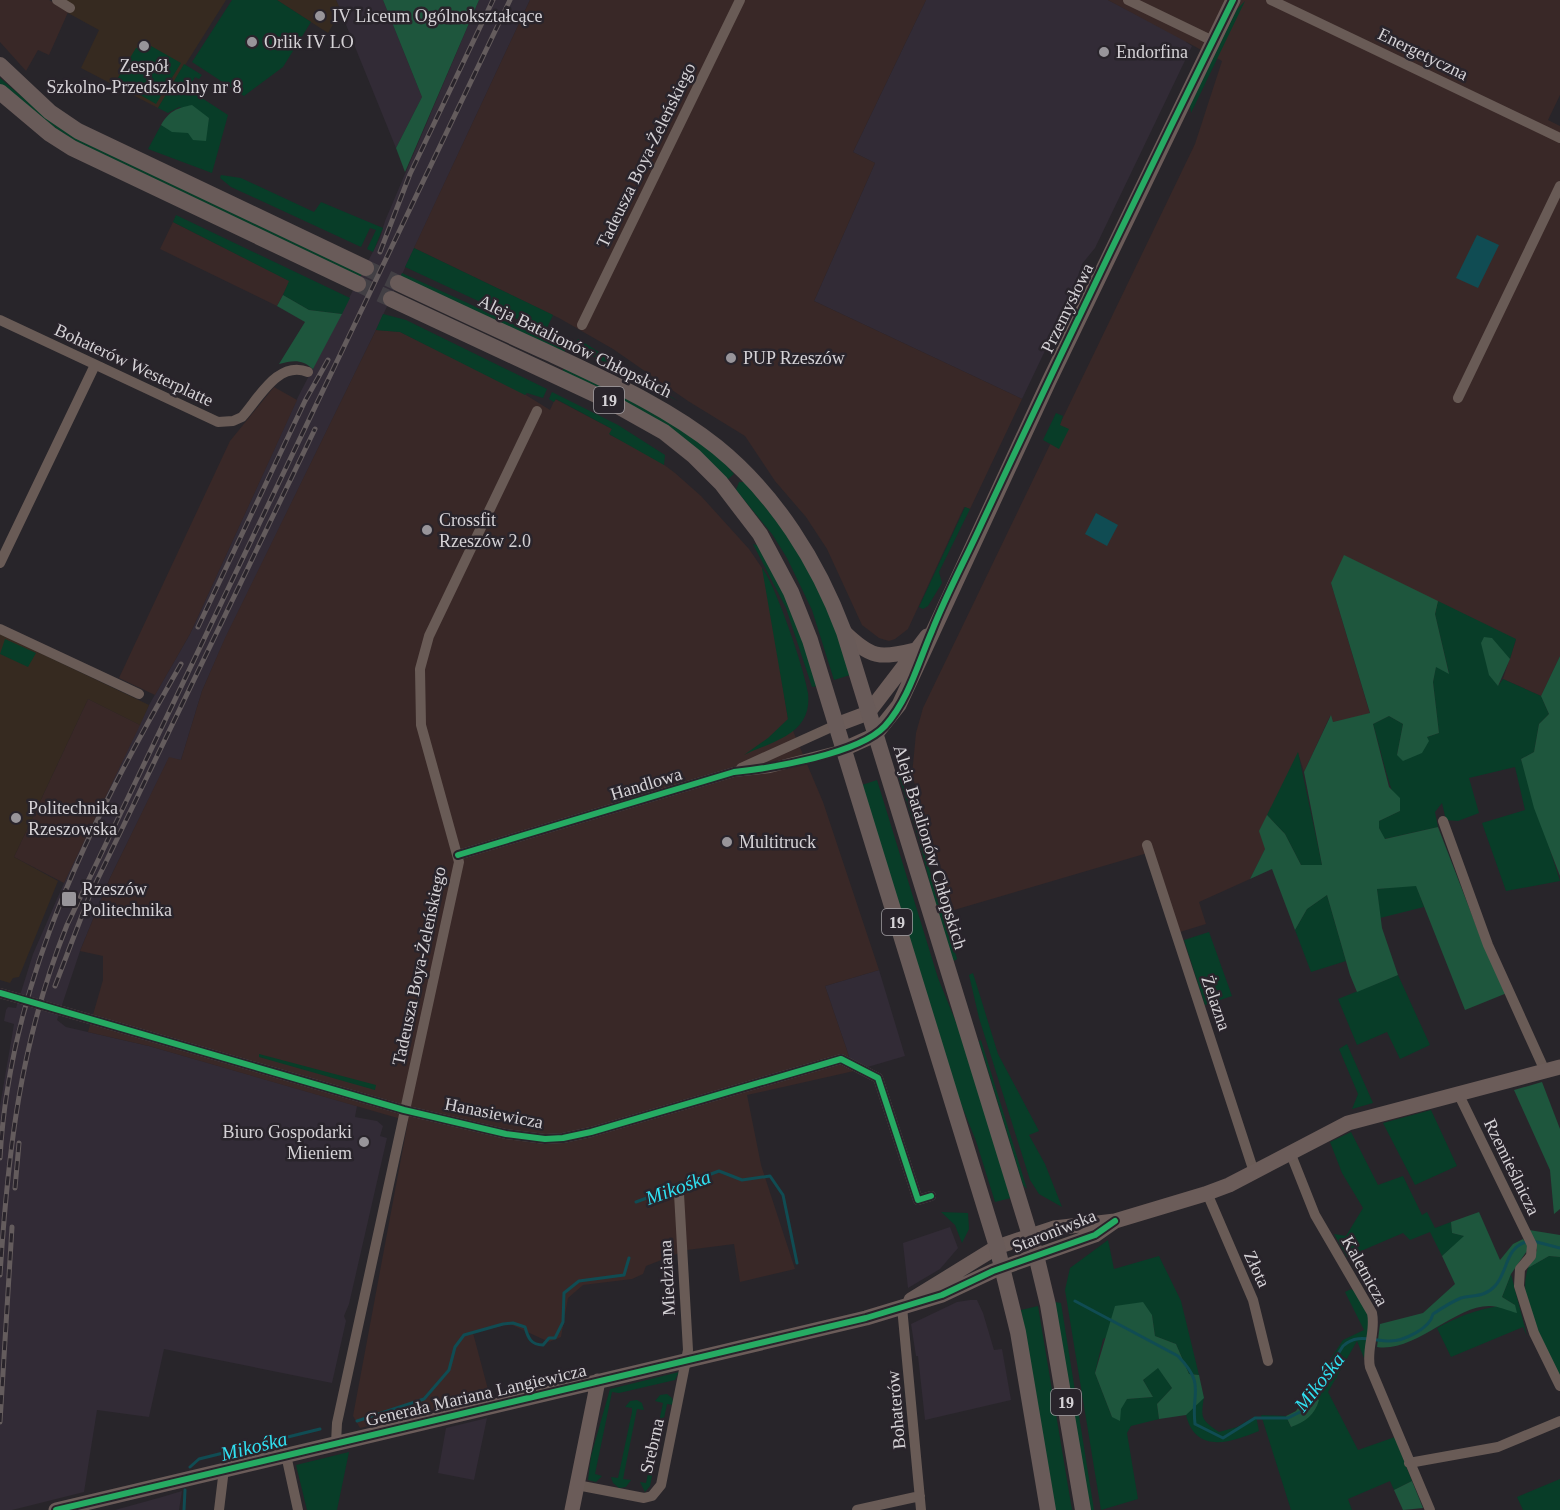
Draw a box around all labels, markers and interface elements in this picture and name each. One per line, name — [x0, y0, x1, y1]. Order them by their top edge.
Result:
place label: IV Liceum Ogólnokształcące — [332, 6, 543, 26]
marker: IV Liceum Ogólnokształcące — [313, 9, 327, 23]
street label: Energetyczna — [1375, 24, 1471, 84]
place label: Orlik IV LO — [264, 32, 354, 52]
marker: Orlik IV LO — [245, 35, 259, 49]
marker: Zespół Szkolno-Przedszkolny nr 8 — [137, 39, 151, 53]
place label: Endorfina — [1116, 42, 1188, 62]
marker: Endorfina — [1097, 45, 1111, 59]
place label: Zespół Szkolno-Przedszkolny nr 8 — [47, 56, 241, 97]
street label: Tadeusza Boya-Żeleńskiego — [592, 59, 700, 251]
street label: Przemysłowa — [1037, 260, 1097, 356]
street label: Aleja Batalionów Chłopskich — [475, 290, 675, 402]
street label: Bohaterów Westerplatte — [52, 319, 216, 411]
place label: PUP Rzeszów — [743, 348, 845, 368]
marker: PUP Rzeszów — [724, 351, 738, 365]
road number: 19 — [594, 387, 624, 413]
place label: Crossfit Rzeszów 2.0 — [439, 510, 531, 551]
marker: Crossfit Rzeszów 2.0 — [420, 523, 434, 537]
street label: Aleja Batalionów Chłopskich — [889, 742, 971, 952]
street label: Handlowa — [608, 764, 684, 804]
place label: Politechnika Rzeszowska — [28, 798, 118, 839]
marker: Politechnika Rzeszowska — [9, 811, 23, 825]
place label: Multitruck — [739, 832, 816, 852]
marker: Multitruck — [720, 835, 734, 849]
street label: Tadeusza Boya-Żeleńskiego — [388, 865, 450, 1067]
place label: Rzeszów Politechnika — [82, 879, 172, 920]
marker: Rzeszów Politechnika — [60, 890, 78, 908]
road number: 19 — [882, 909, 912, 935]
street label: Żelazna — [1197, 973, 1235, 1033]
street label: Hanasiewicza — [443, 1094, 545, 1132]
street label: Rzemieślnicza — [1480, 1115, 1544, 1219]
place label: Biuro Gospodarki Mieniem — [223, 1122, 352, 1163]
marker: Biuro Gospodarki Mieniem — [357, 1135, 371, 1149]
water label: Mikośka — [641, 1165, 714, 1209]
street label: Staroniwska — [1009, 1205, 1099, 1257]
street label: Kaletnicza — [1338, 1232, 1392, 1310]
street label: Miedziana — [655, 1240, 679, 1316]
street label: Złota — [1240, 1248, 1274, 1290]
water label: Mikośka — [1289, 1349, 1349, 1416]
street label: Generała Mariana Langiewicza — [364, 1360, 588, 1430]
street label: Bohaterów — [883, 1370, 909, 1450]
road number: 19 — [1051, 1389, 1081, 1415]
street label: Srebrna — [636, 1416, 668, 1476]
water label: Mikośka — [217, 1427, 290, 1465]

